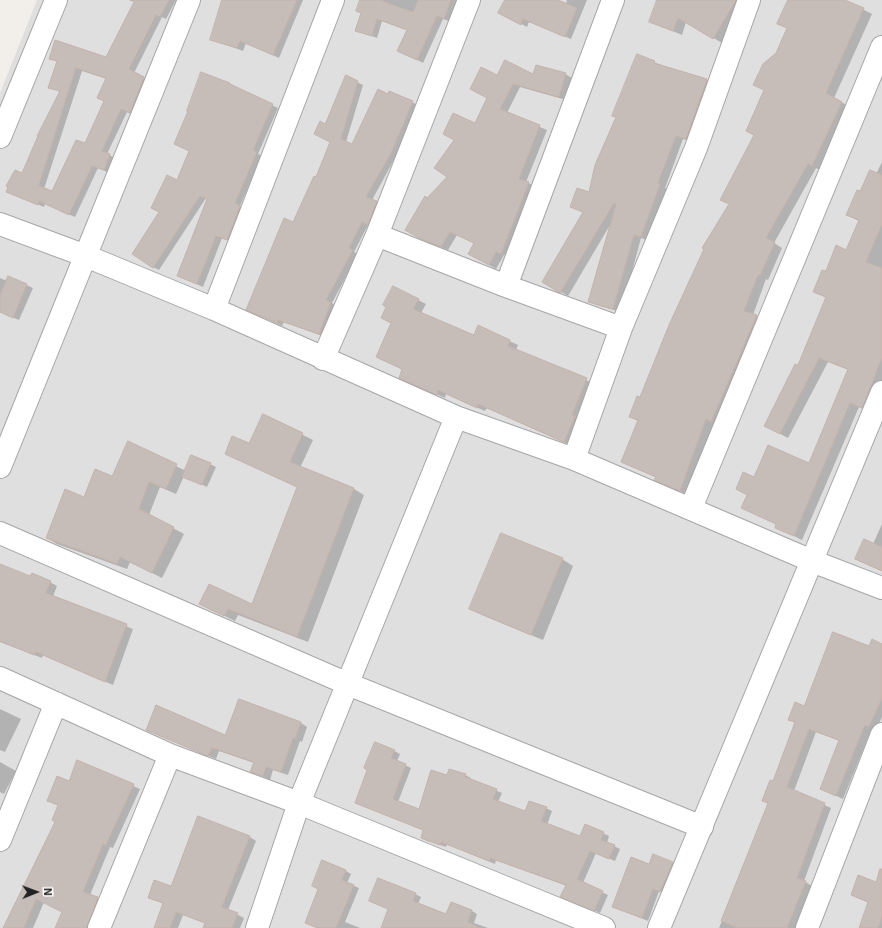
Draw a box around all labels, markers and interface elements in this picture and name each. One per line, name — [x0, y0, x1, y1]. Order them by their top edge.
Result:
north arrow — [16, 872, 56, 912]
text: N — [42, 888, 55, 896]

